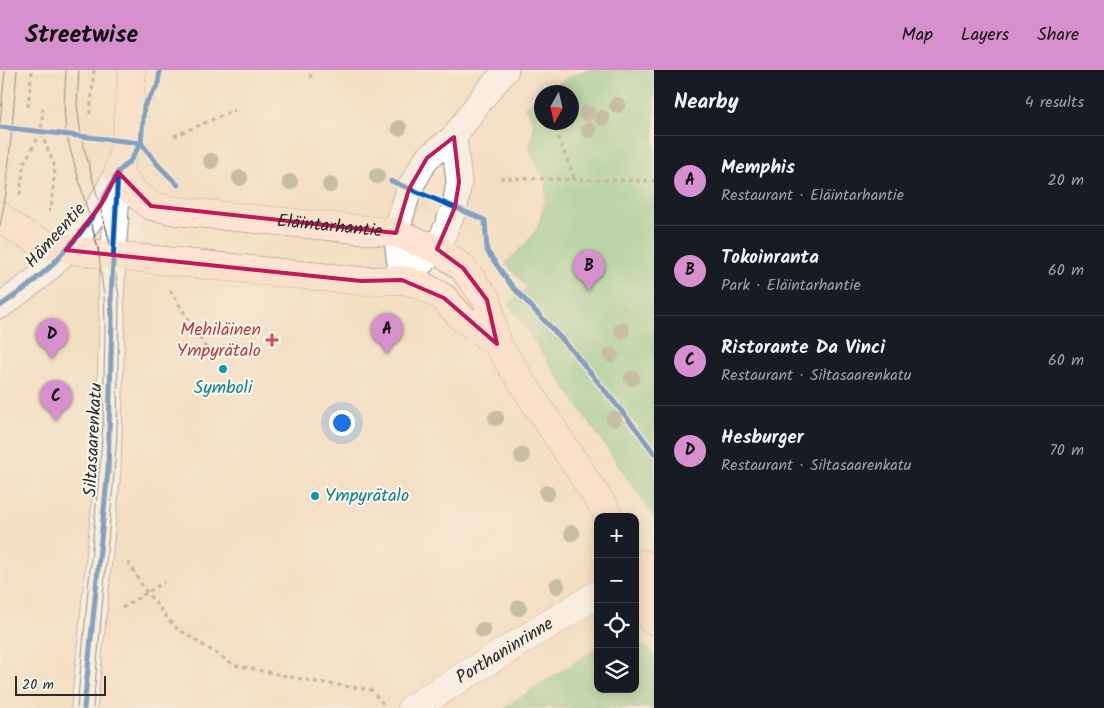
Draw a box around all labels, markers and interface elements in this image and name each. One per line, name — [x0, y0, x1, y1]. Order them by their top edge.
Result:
text: Streetwise — [25, 16, 138, 55]
text: Map — [902, 21, 933, 50]
text: Layers — [961, 21, 1009, 50]
text: Share — [1037, 21, 1079, 50]
north arrow — [534, 85, 579, 130]
text: Nearby — [674, 86, 739, 119]
text: 4 results — [1025, 90, 1084, 115]
text: Memphis — [721, 153, 795, 183]
text: A — [685, 168, 695, 193]
text: 20 m — [1048, 168, 1084, 193]
text: Restaurant · Eläintarhantie — [721, 183, 904, 208]
street label: Hämeentie — [18, 197, 94, 275]
street label: Eläintarhantie — [276, 207, 384, 246]
text: Tokoinranta — [721, 243, 819, 273]
pin: B — [573, 250, 605, 291]
text: B — [685, 258, 695, 283]
text: 60 m — [1048, 258, 1084, 283]
text: Park · Eläintarhantie — [721, 273, 861, 298]
pin: A — [371, 313, 403, 354]
place label: Mehiläinen Ympyrätalo — [177, 316, 261, 366]
pin: D — [36, 318, 68, 359]
marker: Mehiläinen Ympyrätalo — [265, 333, 279, 347]
text: Ristorante Da Vinci — [721, 333, 885, 363]
text: C — [685, 348, 695, 373]
text: 60 m — [1048, 348, 1084, 373]
marker: Symboli — [217, 363, 229, 375]
text: Restaurant · Siltasaarenkatu — [721, 363, 912, 388]
place label: Symboli — [194, 374, 253, 403]
pin: C — [40, 380, 72, 421]
street label: Siltasaarenkatu — [77, 382, 111, 498]
your location — [329, 410, 355, 436]
text: Hesburger — [721, 423, 804, 453]
text: D — [685, 438, 695, 463]
text: 70 m — [1049, 438, 1084, 463]
text: Restaurant · Siltasaarenkatu — [721, 453, 912, 478]
place label: Ympyrätalo — [325, 482, 409, 511]
marker: Ympyrätalo — [309, 490, 321, 502]
map controls — [594, 513, 639, 693]
button: + — [594, 513, 639, 558]
button: − — [594, 558, 639, 603]
button: locate — [594, 603, 639, 648]
street label: Porthaninrinne — [450, 610, 559, 692]
button: layers — [594, 648, 639, 693]
scale bar — [15, 673, 106, 696]
text: 20 m — [22, 674, 54, 696]

